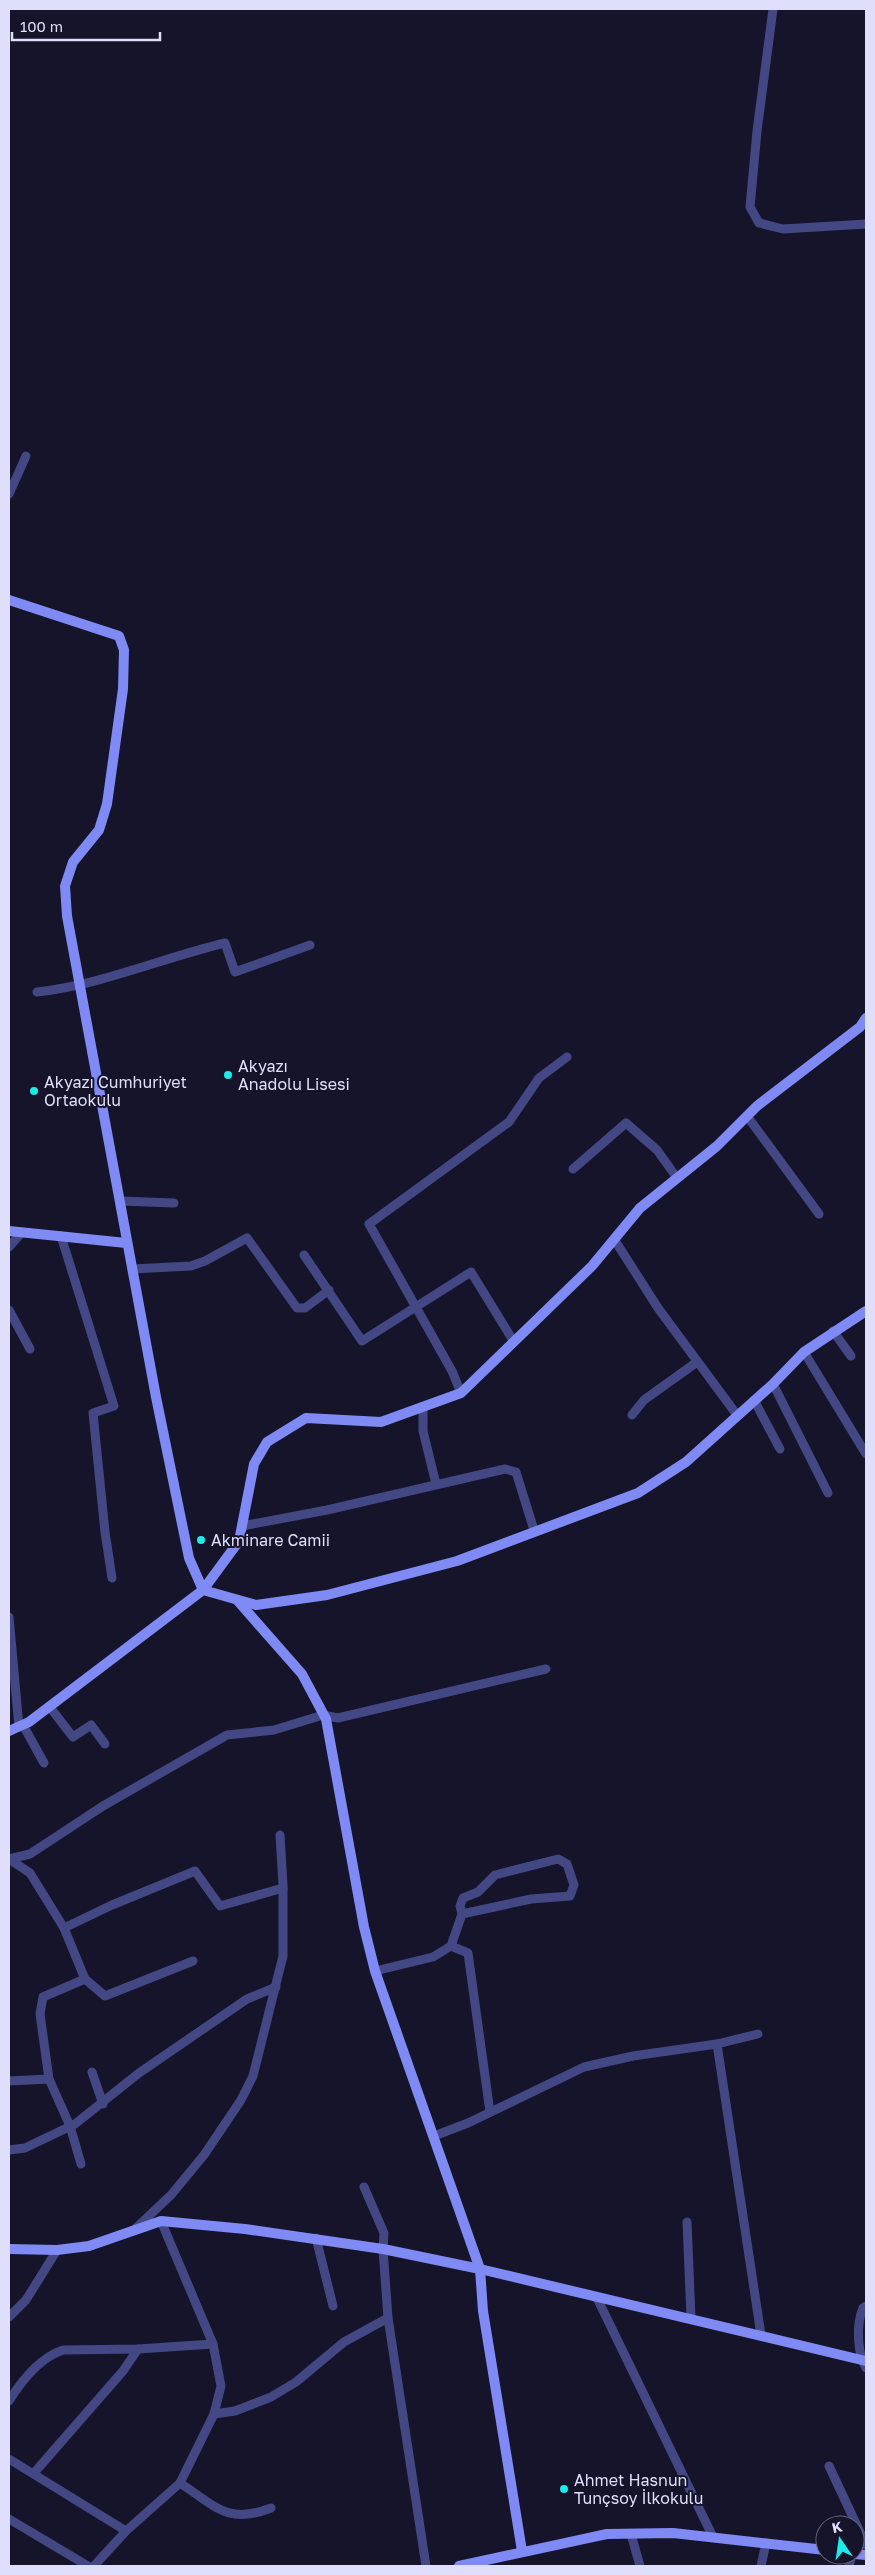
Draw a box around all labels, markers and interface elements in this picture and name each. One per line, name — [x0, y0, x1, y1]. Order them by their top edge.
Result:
scale bar — [12, 10, 160, 42]
text: 100 m — [20, 17, 63, 35]
place label: Akyazı Anadolu Lisesi — [238, 1056, 350, 1094]
marker: Akyazı Anadolu Lisesi — [222, 1069, 234, 1081]
place label: Akyazı Cumhuriyet Ortaokulu — [44, 1072, 187, 1110]
marker: Akyazı Cumhuriyet Ortaokulu — [28, 1085, 40, 1097]
place label: Akminare Camii — [211, 1530, 330, 1550]
marker: Akminare Camii — [195, 1534, 207, 1546]
place label: Ahmet Hasnun Tunçsoy İlkokulu — [574, 2470, 703, 2508]
marker: Ahmet Hasnun Tunçsoy İlkokulu — [558, 2483, 570, 2495]
north arrow — [815, 2515, 865, 2565]
text: K — [830, 2517, 844, 2536]

